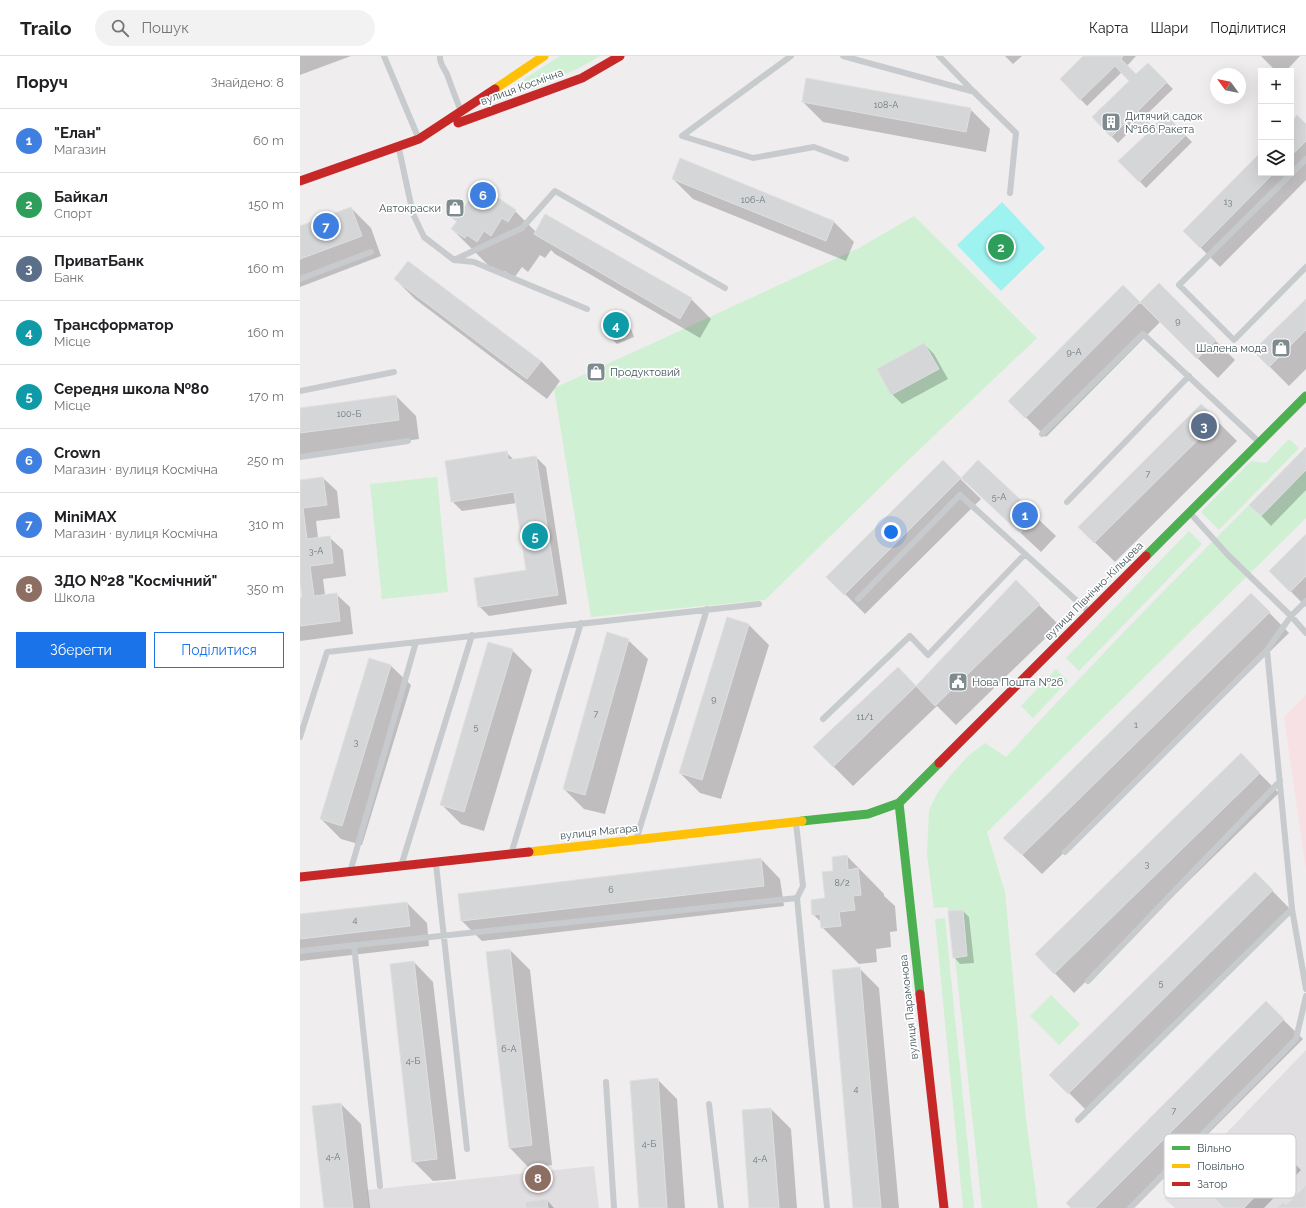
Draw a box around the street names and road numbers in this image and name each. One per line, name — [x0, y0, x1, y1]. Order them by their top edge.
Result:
street label: вулиця Космічна — [479, 66, 565, 108]
street label: вулиця Північно-Кільцева — [1042, 539, 1146, 643]
street label: вулиця Магара — [559, 821, 639, 843]
street label: вулиця Парамонова — [897, 954, 921, 1060]

